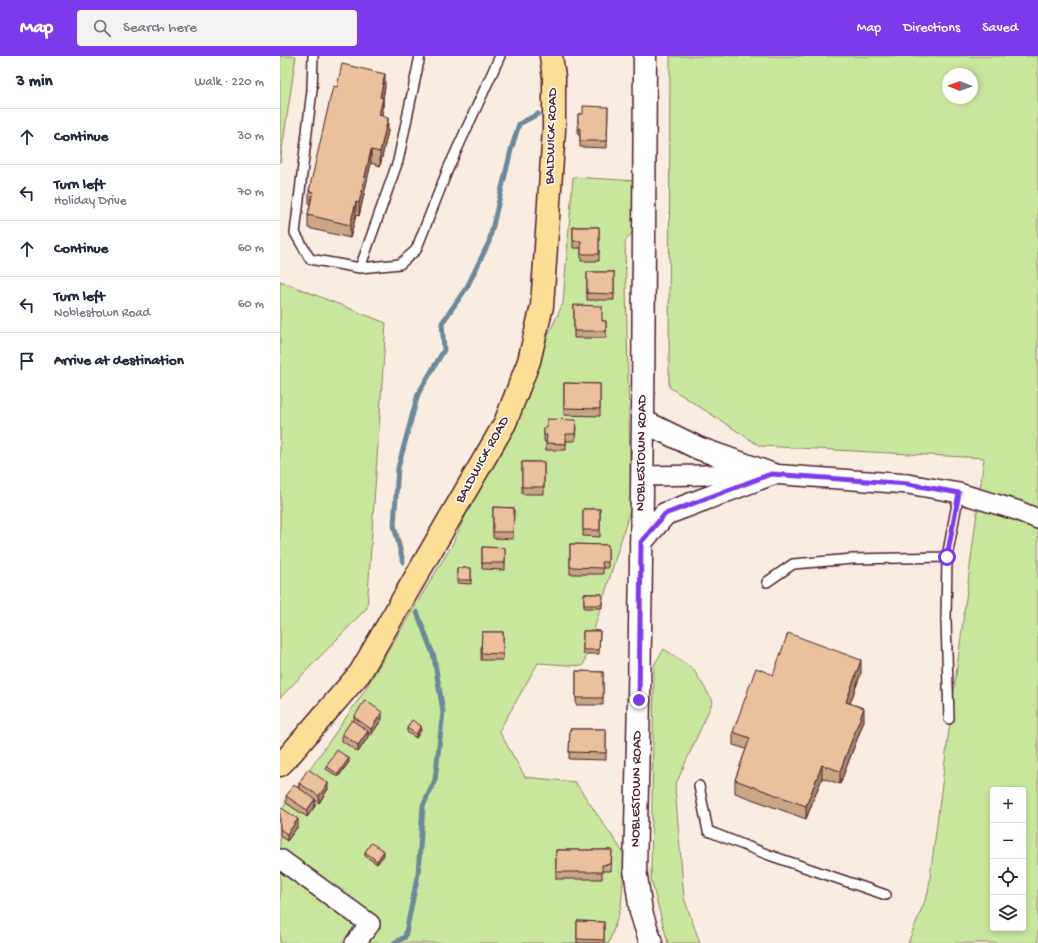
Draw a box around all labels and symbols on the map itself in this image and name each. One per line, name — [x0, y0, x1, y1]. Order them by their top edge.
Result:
north arrow — [942, 68, 978, 104]
street label: BALDWICK ROAD — [542, 87, 562, 186]
street label: NOBLESTOWN ROAD — [632, 394, 652, 511]
street label: BALDWICK ROAD — [452, 413, 514, 507]
route start — [938, 548, 956, 566]
route end — [630, 691, 648, 709]
street label: NOBLESTOWN ROAD — [627, 730, 647, 847]

